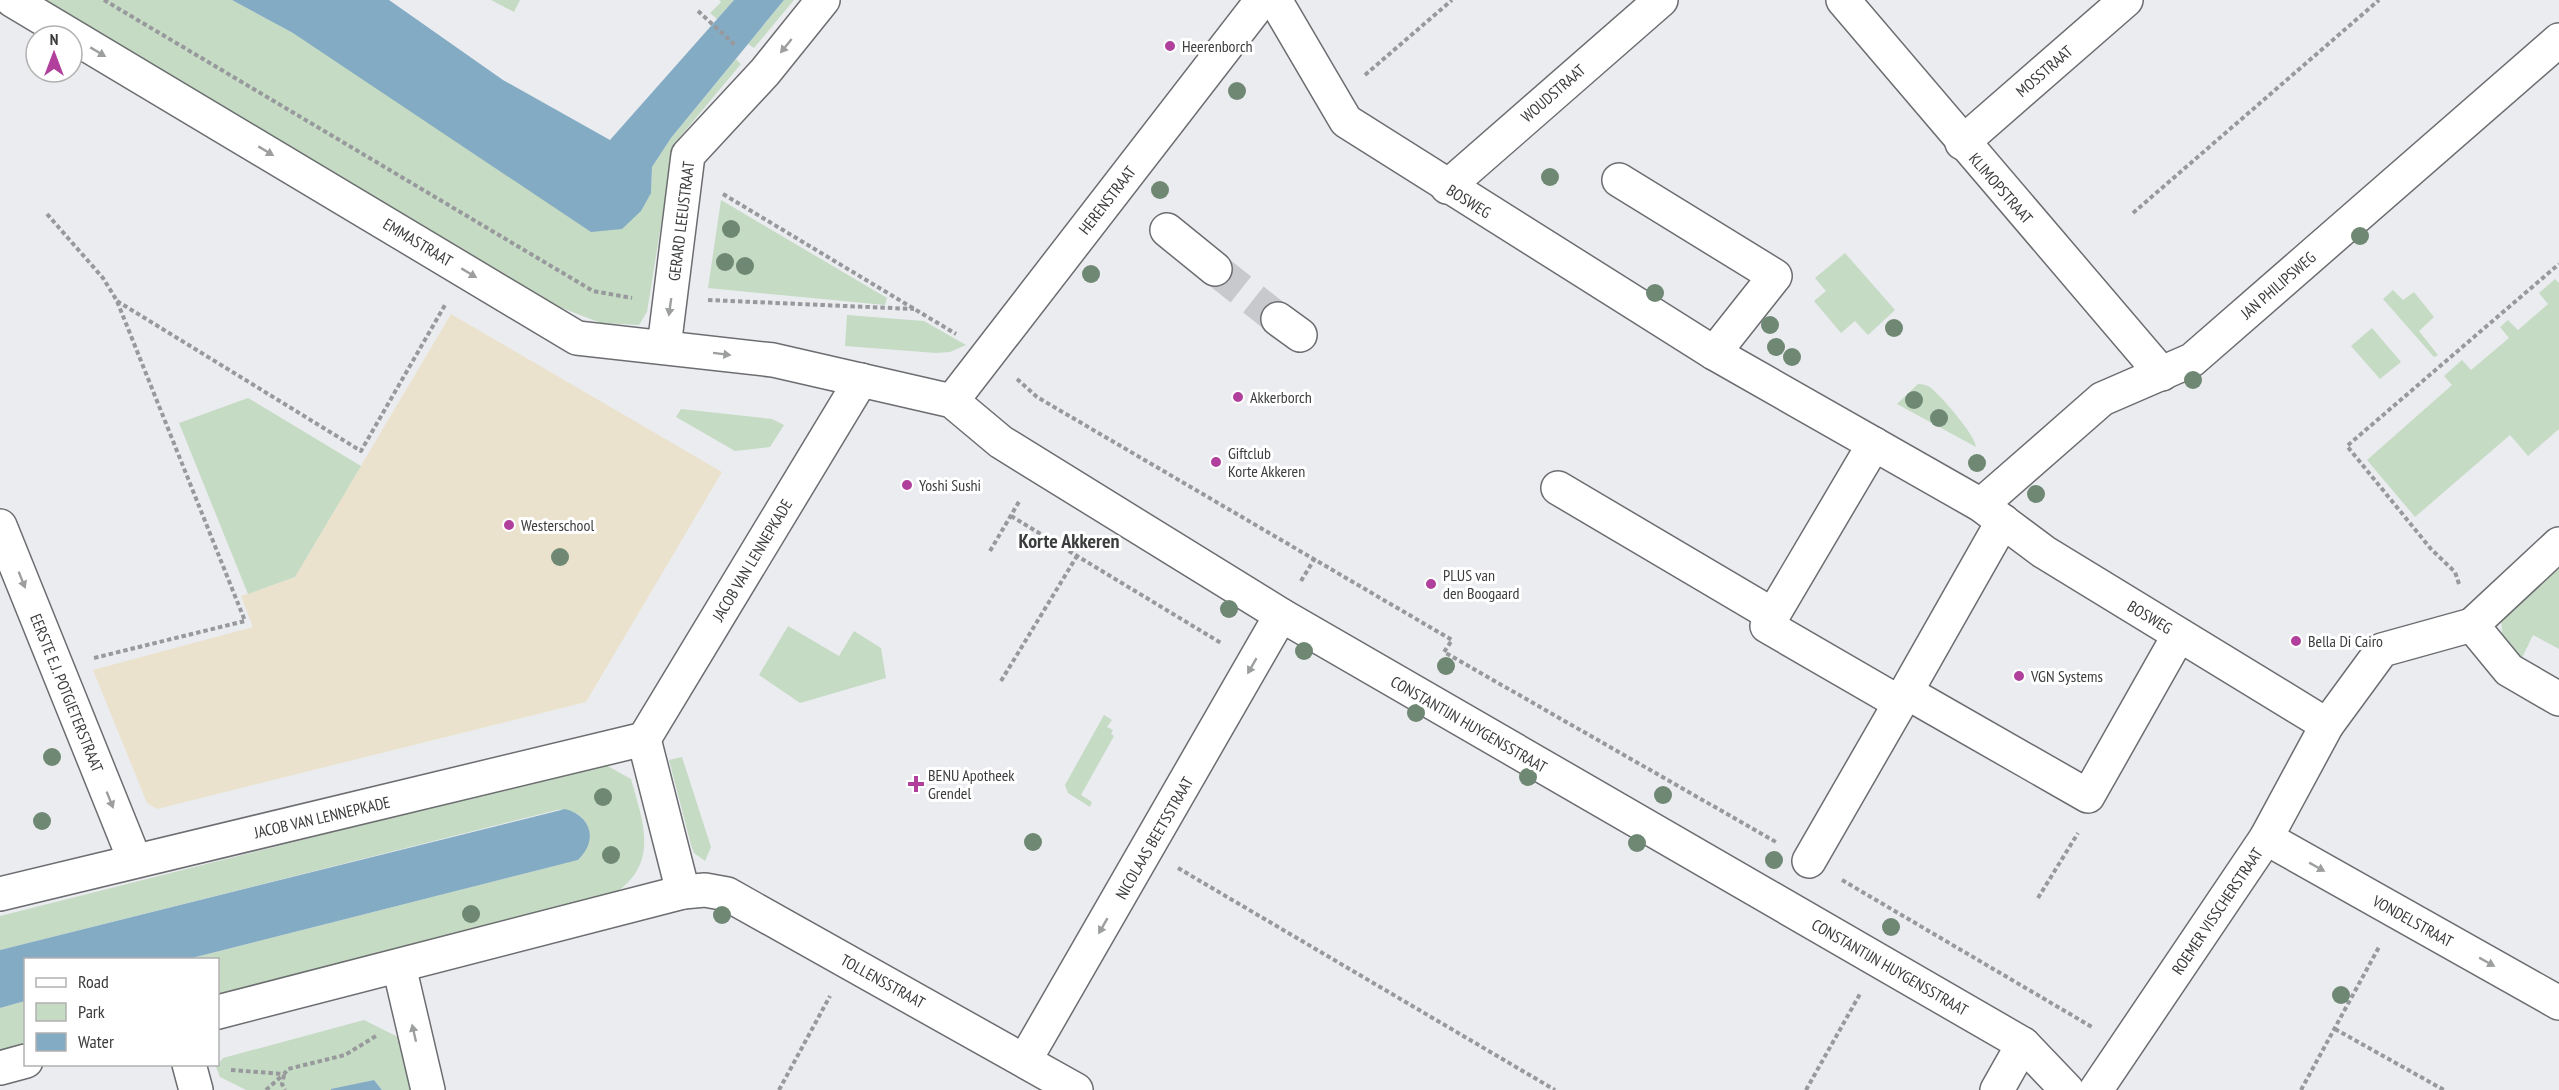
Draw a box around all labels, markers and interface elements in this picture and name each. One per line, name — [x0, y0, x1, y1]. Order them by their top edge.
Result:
north arrow — [24, 24, 84, 84]
text: N — [50, 29, 58, 49]
place label: Heerenborch — [1182, 36, 1253, 56]
one-way arrow — [781, 38, 793, 53]
marker: Heerenborch — [1163, 39, 1177, 53]
street label: MOSSTRAAT — [2012, 41, 2076, 101]
one-way arrow — [90, 46, 106, 57]
street label: WOUDSTRAAT — [1517, 60, 1589, 126]
one-way arrow — [258, 146, 274, 157]
street label: KLIMOPSTRAAT — [1965, 149, 2037, 227]
street label: GERARD LEEUSTRAAT — [664, 160, 698, 282]
street label: HERENSTRAAT — [1074, 162, 1140, 238]
street label: BOSWEG — [1443, 180, 1495, 222]
street label: EMMASTRAAT — [380, 213, 456, 271]
street label: JAN PHILIPSWEG — [2236, 247, 2320, 324]
one-way arrow — [461, 268, 478, 278]
one-way arrow — [665, 297, 674, 316]
one-way arrow — [712, 349, 731, 358]
place label: Akkerborch — [1250, 387, 1312, 407]
marker: Akkerborch — [1231, 390, 1245, 404]
place label: Giftclub Korte Akkeren — [1228, 443, 1305, 481]
marker: Giftclub Korte Akkeren — [1209, 455, 1223, 469]
place label: Yoshi Sushi — [919, 475, 981, 495]
marker: Yoshi Sushi — [900, 478, 914, 492]
street label: JACOB VAN LENNEPKADE — [707, 495, 796, 626]
place label: Westerschool — [521, 515, 594, 535]
marker: Westerschool — [502, 518, 516, 532]
district label: Korte Akkeren — [1019, 528, 1119, 554]
place label: PLUS van den Boogaard — [1443, 565, 1519, 603]
one-way arrow — [18, 571, 27, 589]
marker: PLUS van den Boogaard — [1424, 577, 1438, 591]
street label: BOSWEG — [2124, 596, 2176, 638]
street label: EERSTE E.J. POTGIETERSTRAAT — [26, 611, 108, 775]
place label: Bella Di Cairo — [2308, 631, 2383, 651]
marker: Bella Di Cairo — [2289, 634, 2303, 648]
one-way arrow — [1247, 658, 1257, 675]
place label: VGN Systems — [2030, 666, 2103, 686]
marker: VGN Systems — [2012, 669, 2026, 683]
street label: CONSTANTIJN HUYGENSSTRAAT — [1387, 671, 1551, 777]
place label: BENU Apotheek Grendel — [928, 765, 1015, 803]
street label: NICOLAAS BEETSSTRAAT — [1111, 773, 1197, 903]
marker: BENU Apotheek Grendel — [909, 777, 923, 791]
one-way arrow — [106, 791, 115, 809]
street label: JACOB VAN LENNEPKADE — [251, 792, 392, 843]
street label: ROEMER VISSCHERSTRAAT — [2167, 844, 2267, 978]
one-way arrow — [2309, 862, 2326, 872]
street label: VONDELSTRAAT — [2368, 890, 2457, 951]
street label: CONSTANTIJN HUYGENSSTRAAT — [1808, 914, 1972, 1020]
one-way arrow — [1098, 918, 1108, 935]
street label: TOLLENSSTRAAT — [837, 950, 929, 1012]
one-way arrow — [2479, 957, 2495, 968]
legend — [24, 958, 219, 1066]
text: Road — [78, 970, 109, 993]
text: Park — [78, 1000, 105, 1023]
one-way arrow — [409, 1024, 419, 1042]
text: Water — [78, 1030, 114, 1053]

